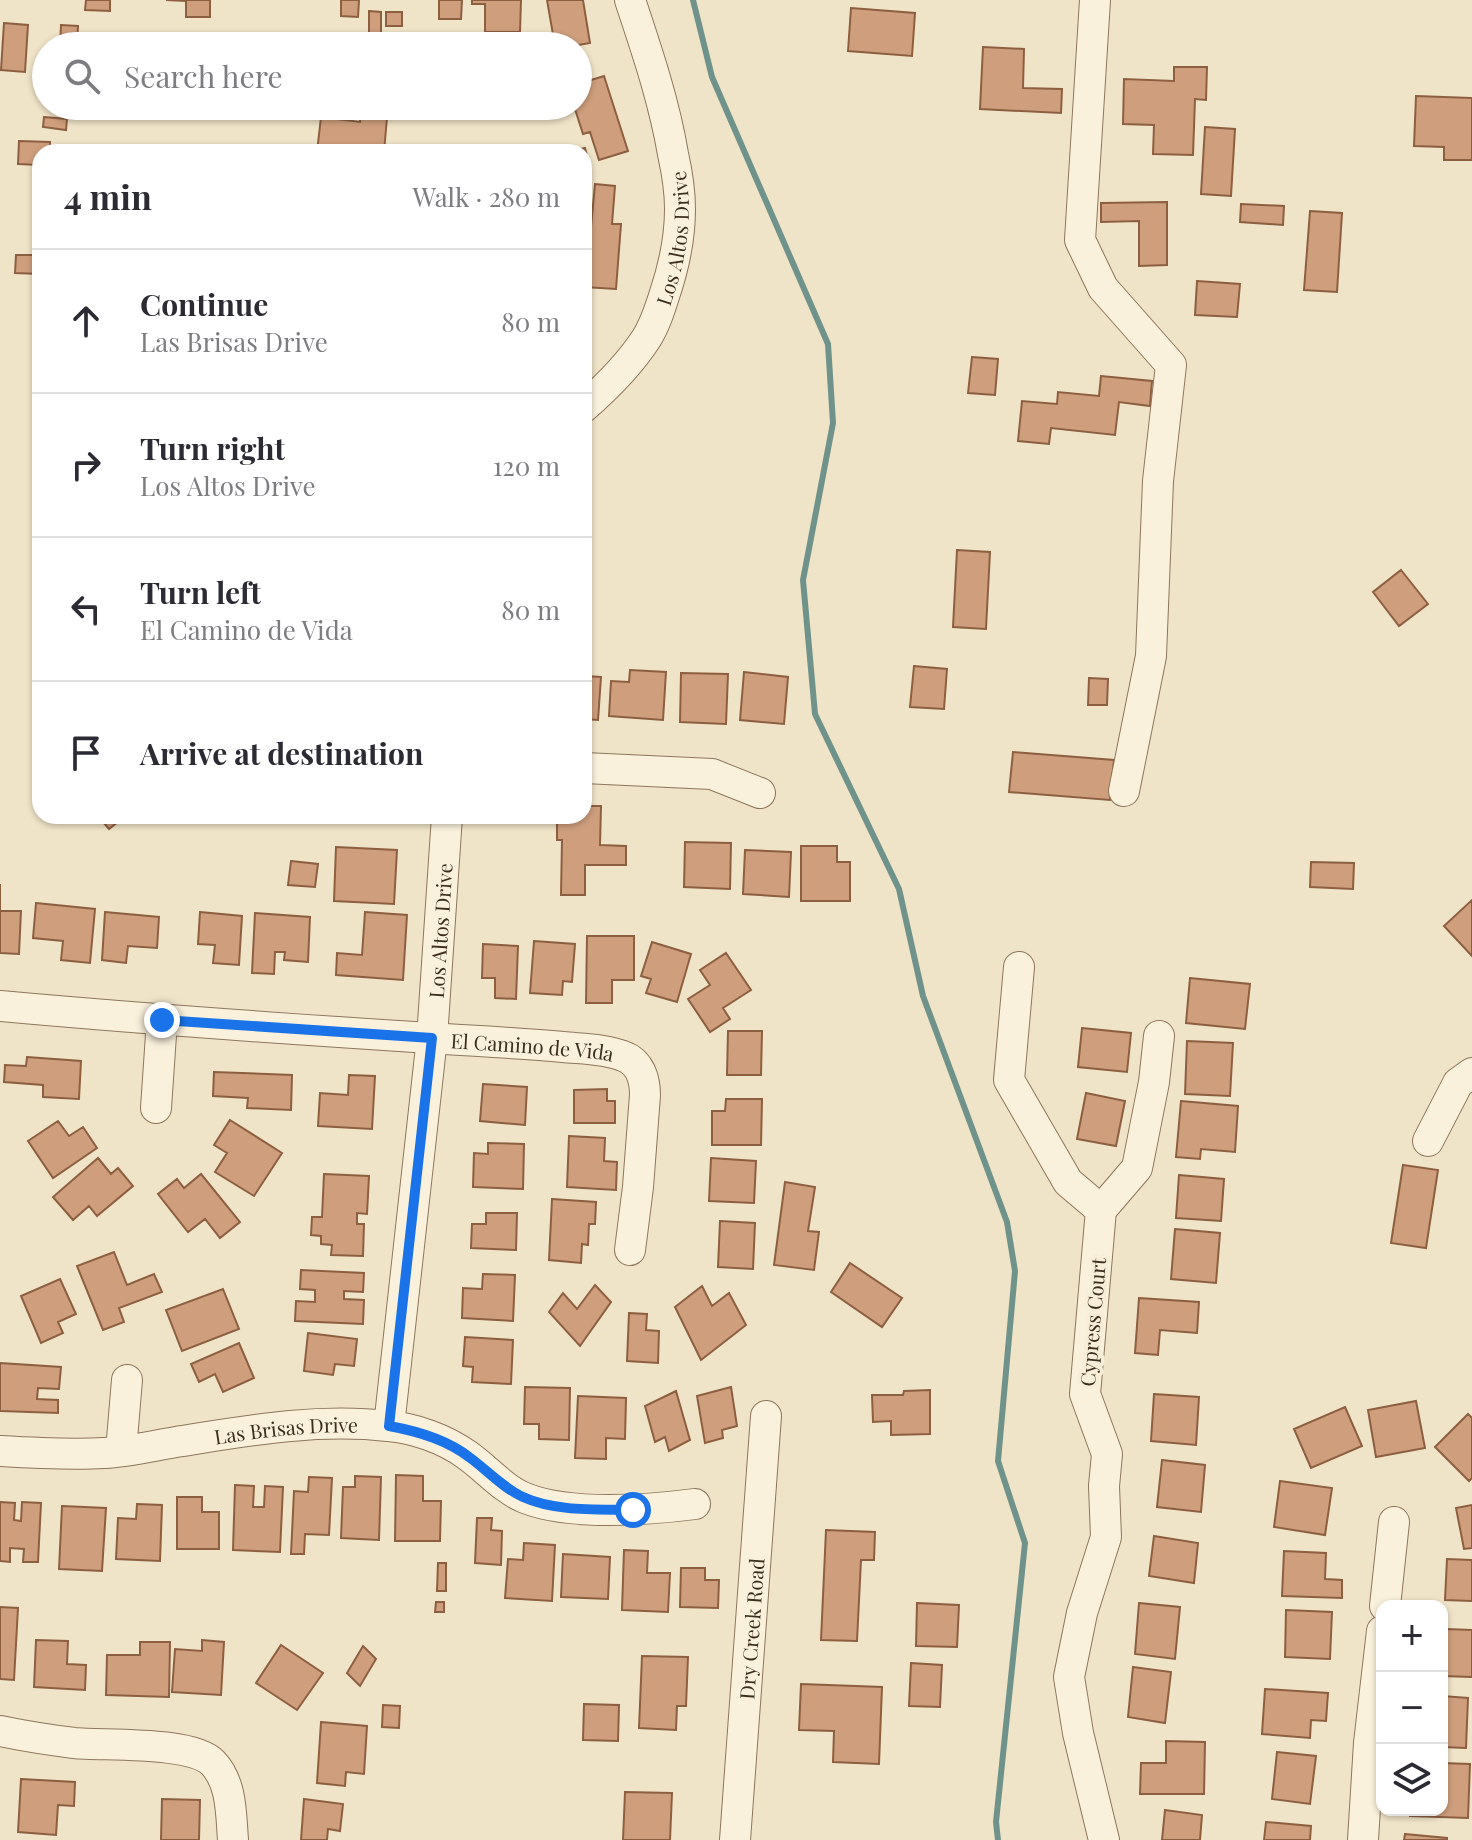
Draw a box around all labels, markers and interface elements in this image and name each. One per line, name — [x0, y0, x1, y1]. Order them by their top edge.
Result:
search box — [32, 32, 592, 120]
icon: search — [60, 54, 104, 98]
text: Search here — [124, 56, 283, 96]
street label: Los Altos Drive — [649, 169, 694, 308]
text: 4 min — [64, 173, 152, 219]
text: Walk · 280 m — [412, 179, 560, 214]
text: Continue — [140, 284, 268, 324]
icon: ahead — [64, 299, 108, 343]
text: 80 m — [501, 304, 560, 339]
text: Las Brisas Drive — [140, 324, 328, 359]
text: Turn right — [140, 428, 285, 468]
icon: right — [64, 443, 108, 487]
text: 120 m — [493, 448, 560, 483]
text: Los Altos Drive — [140, 468, 316, 503]
text: Turn left — [140, 572, 261, 612]
icon: left — [64, 587, 108, 631]
text: 80 m — [501, 592, 560, 627]
text: El Camino de Vida — [140, 612, 353, 647]
icon: arrive — [64, 731, 108, 775]
text: Arrive at destination — [140, 733, 423, 773]
street label: Los Altos Drive — [421, 862, 457, 999]
route end — [144, 1002, 180, 1038]
street label: El Camino de Vida — [450, 1026, 617, 1066]
street label: Cypress Court — [1073, 1256, 1111, 1388]
street label: Las Brisas Drive — [212, 1410, 358, 1449]
route start — [615, 1492, 651, 1528]
street label: Dry Creek Road — [732, 1557, 769, 1700]
map controls — [1376, 1600, 1448, 1816]
button: + — [1376, 1600, 1448, 1672]
button: − — [1376, 1672, 1448, 1744]
button: layers — [1376, 1744, 1448, 1816]

